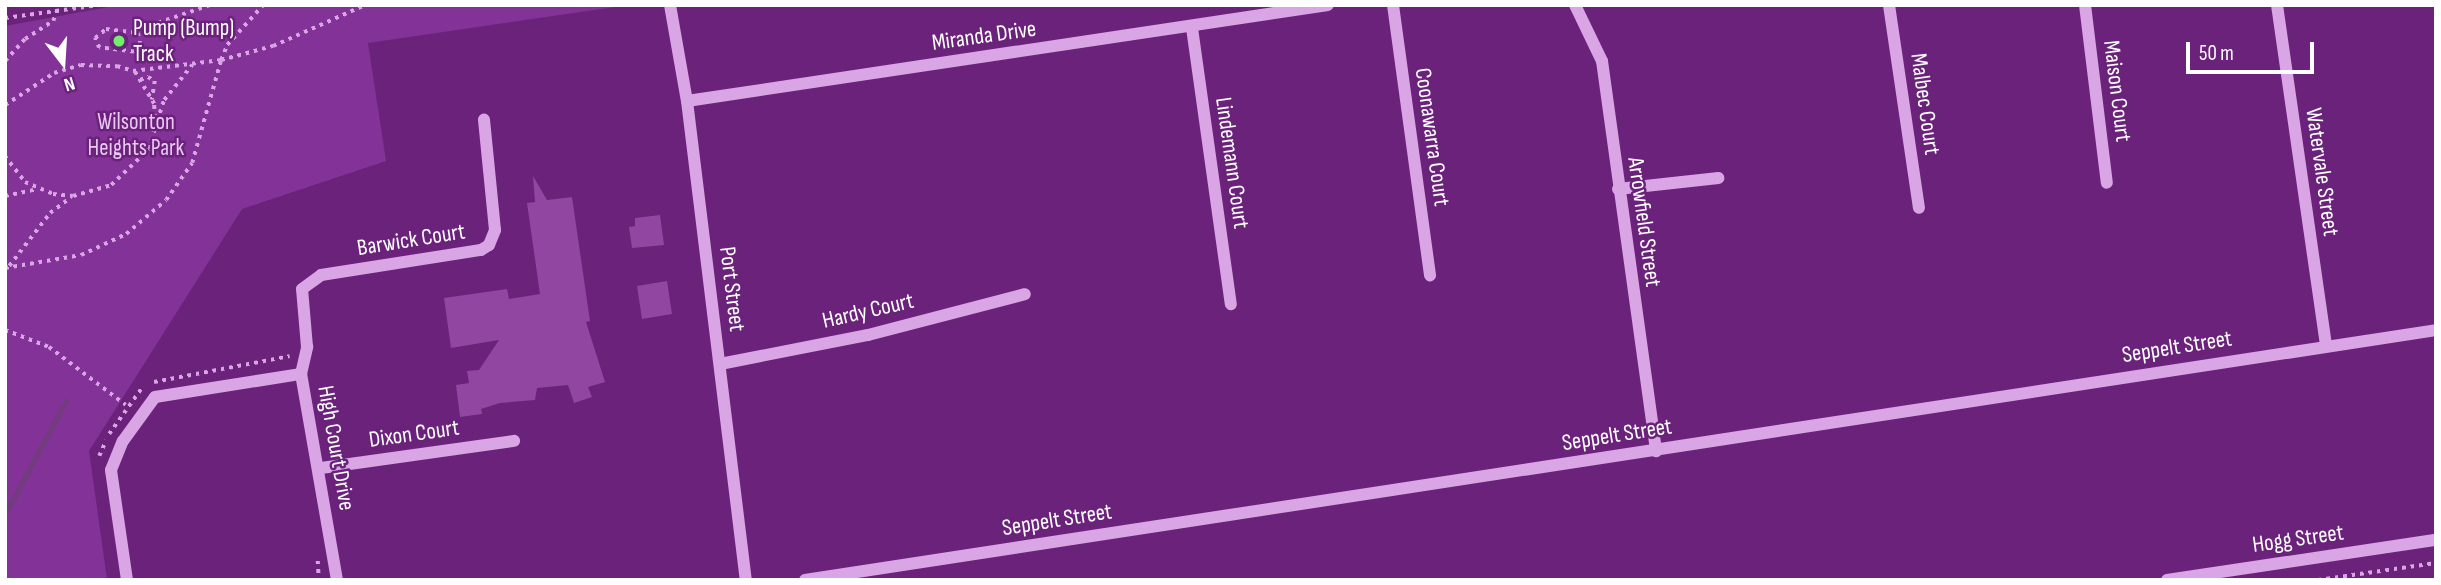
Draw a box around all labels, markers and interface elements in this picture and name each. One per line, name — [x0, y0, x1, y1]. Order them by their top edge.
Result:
place label: Pump (Bump) Track — [133, 14, 234, 68]
street label: Miranda Drive — [930, 15, 1038, 57]
north arrow — [28, 28, 98, 98]
scale bar — [2189, 28, 2317, 72]
marker: Pump (Bump) Track — [111, 33, 127, 49]
street label: Maison Court — [2097, 39, 2137, 143]
text: 50 m — [2199, 41, 2234, 66]
street label: Malbec Court — [1904, 51, 1946, 157]
street label: Coonawarra Court — [1409, 66, 1455, 208]
text: N — [61, 71, 78, 96]
street label: Lindemann Court — [1209, 96, 1255, 230]
street label: Watervale Street — [2299, 106, 2345, 238]
park label: Wilsonton Heights Park — [88, 108, 184, 162]
street label: Arrowfield Street — [1621, 155, 1667, 289]
street label: Barwick Court — [355, 218, 467, 262]
street label: Port Street — [713, 245, 751, 333]
street label: Hardy Court — [820, 287, 916, 335]
street label: Seppelt Street — [2120, 325, 2234, 369]
street label: High Court Drive — [311, 383, 361, 513]
street label: Seppelt Street — [1560, 413, 1674, 457]
street label: Dixon Court — [367, 414, 461, 454]
street label: Seppelt Street — [1000, 498, 1114, 542]
street label: Hogg Street — [2251, 519, 2345, 559]

